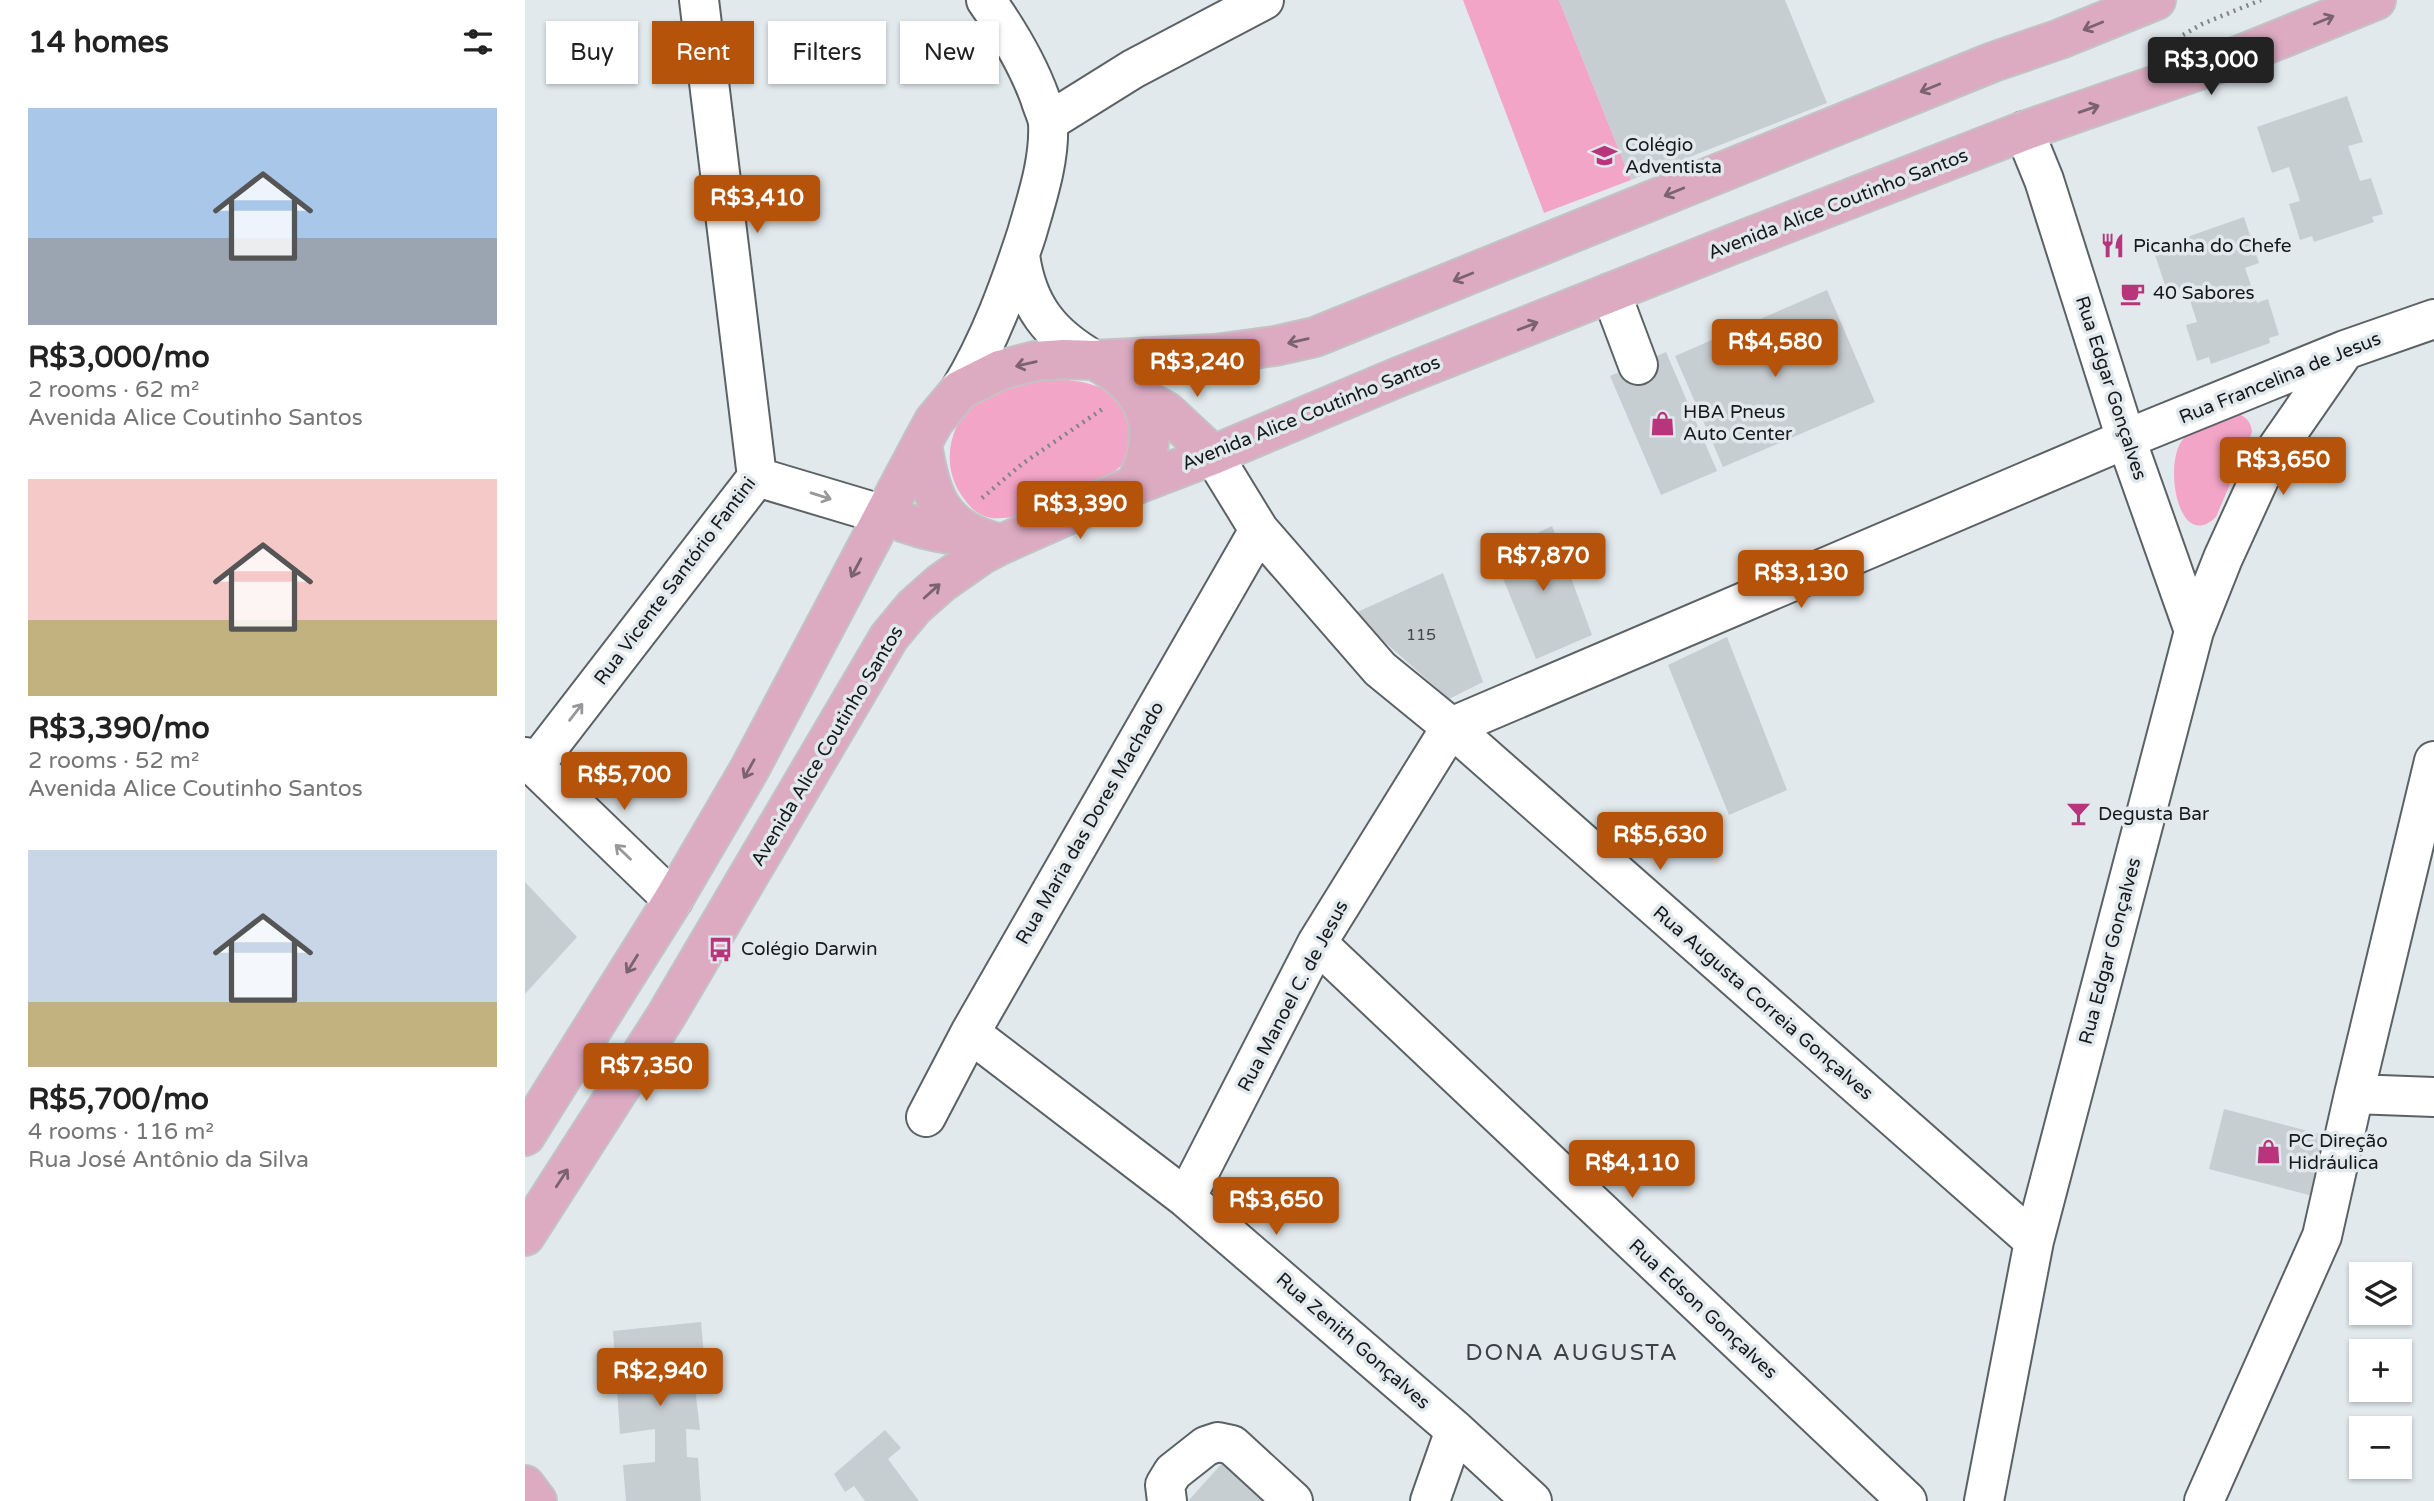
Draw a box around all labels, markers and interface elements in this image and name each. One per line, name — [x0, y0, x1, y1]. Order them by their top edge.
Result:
one-way arrow — [2313, 12, 2335, 25]
one-way arrow — [2082, 20, 2104, 33]
chip: Buy — [546, 21, 638, 84]
chip: Rent — [652, 21, 754, 84]
chip: Filters — [768, 21, 886, 84]
chip: New — [900, 21, 999, 84]
icon: filters — [459, 23, 497, 61]
text: 14 homes — [28, 24, 169, 61]
pin: R$3,000 — [2146, 38, 2276, 97]
text: R$3,000 — [2164, 46, 2258, 74]
one-way arrow — [1920, 82, 1941, 95]
one-way arrow — [2077, 102, 2099, 114]
place label: Colégio Adventista — [1625, 134, 1722, 178]
school or university icon: Colégio Adventista — [1591, 142, 1619, 170]
street label: Avenida Alice Coutinho Santos — [1705, 144, 1971, 264]
icon: home — [200, 153, 326, 279]
pin: R$3,410 — [692, 176, 822, 235]
text: R$3,410 — [710, 184, 804, 212]
one-way arrow — [1663, 186, 1685, 199]
restaurant icon: Picanha do Chefe — [2099, 232, 2127, 260]
place label: Picanha do Chefe — [2133, 235, 2291, 257]
one-way arrow — [1453, 272, 1474, 285]
cafe icon: 40 Sabores — [2119, 279, 2147, 307]
place label: 40 Sabores — [2153, 282, 2255, 304]
street label: Rua Edgar Gonçalves — [2071, 293, 2151, 483]
one-way arrow — [1516, 318, 1538, 331]
pin: R$4,580 — [1710, 320, 1840, 379]
street label: Rua Francelina de Jesus — [2176, 327, 2384, 429]
text: R$4,580 — [1728, 328, 1822, 356]
one-way arrow — [1287, 335, 1310, 348]
text: R$3,000/mo — [28, 339, 210, 376]
pin: R$3,240 — [1132, 340, 1262, 399]
text: R$3,240 — [1150, 348, 1244, 376]
street label: Avenida Alice Coutinho Santos — [1179, 351, 1443, 475]
one-way arrow — [1015, 358, 1038, 371]
text: 2 rooms · 62 m² — [28, 376, 199, 404]
place label: HBA Pneus Auto Center — [1683, 401, 1793, 445]
text: Avenida Alice Coutinho Santos — [28, 404, 363, 432]
shop icon: HBA Pneus Auto Center — [1649, 409, 1677, 437]
pin: R$3,650 — [2218, 438, 2348, 497]
text: R$3,650 — [2236, 446, 2330, 474]
street label: Rua Vicente Santório Fantini — [590, 473, 760, 689]
pin: R$3,390 — [1015, 482, 1145, 541]
one-way arrow — [809, 490, 831, 503]
text: R$3,390 — [1033, 490, 1127, 518]
icon: home — [200, 524, 326, 650]
pin: R$7,870 — [1478, 534, 1608, 593]
text: R$7,870 — [1496, 542, 1590, 570]
pin: R$3,130 — [1736, 550, 1866, 610]
one-way arrow — [849, 557, 862, 578]
text: R$3,130 — [1754, 559, 1848, 587]
one-way arrow — [923, 582, 940, 599]
street label: Avenida Alice Coutinho Santos — [746, 622, 908, 870]
house number: 115 — [1406, 625, 1436, 645]
street label: Rua Maria das Dores Machado — [1011, 698, 1169, 948]
one-way arrow — [568, 704, 583, 722]
text: R$3,390/mo — [28, 710, 210, 747]
text: 2 rooms · 52 m² — [28, 747, 199, 775]
pin: R$5,700 — [559, 752, 689, 812]
one-way arrow — [742, 758, 755, 779]
text: R$5,700 — [577, 761, 671, 789]
text: Avenida Alice Coutinho Santos — [28, 775, 363, 803]
bar icon: Degusta Bar — [2064, 800, 2092, 828]
place label: Degusta Bar — [2098, 803, 2210, 825]
pin: R$5,630 — [1595, 812, 1725, 872]
text: R$5,630 — [1613, 821, 1707, 849]
one-way arrow — [615, 844, 632, 861]
street label: Rua Edgar Gonçalves — [2074, 855, 2146, 1047]
icon: home — [200, 895, 326, 1021]
street label: Rua Manoel C. de Jesus — [1233, 897, 1353, 1095]
street label: Rua Augusta Correia Gonçalves — [1648, 901, 1878, 1105]
bus stop icon: Colégio Darwin — [707, 935, 735, 963]
place label: Colégio Darwin — [741, 938, 878, 960]
one-way arrow — [625, 954, 639, 974]
pin: R$7,350 — [581, 1044, 711, 1103]
text: R$7,350 — [599, 1052, 693, 1080]
text: R$5,700/mo — [28, 1081, 209, 1118]
text: 4 rooms · 116 m² — [28, 1118, 214, 1146]
place label: PC Direção Hidráulica — [2288, 1130, 2388, 1174]
shop icon: PC Direção Hidráulica — [2254, 1138, 2282, 1166]
pin: R$4,110 — [1567, 1140, 1697, 1200]
text: Rua José Antônio da Silva — [28, 1146, 309, 1174]
text: R$4,110 — [1585, 1149, 1679, 1177]
one-way arrow — [555, 1169, 569, 1189]
pin: R$3,650 — [1211, 1178, 1341, 1237]
text: R$3,650 — [1229, 1186, 1323, 1214]
street label: Rua Edson Gonçalves — [1624, 1235, 1782, 1383]
map controls — [2349, 1262, 2412, 1479]
button: layers — [2349, 1262, 2412, 1325]
street label: Rua Zenith Gonçalves — [1272, 1268, 1434, 1414]
district label: DONA AUGUSTA — [1465, 1339, 1679, 1367]
button: + — [2349, 1339, 2412, 1402]
pin: R$2,940 — [595, 1348, 725, 1408]
text: R$2,940 — [613, 1357, 707, 1385]
button: − — [2349, 1416, 2412, 1479]

